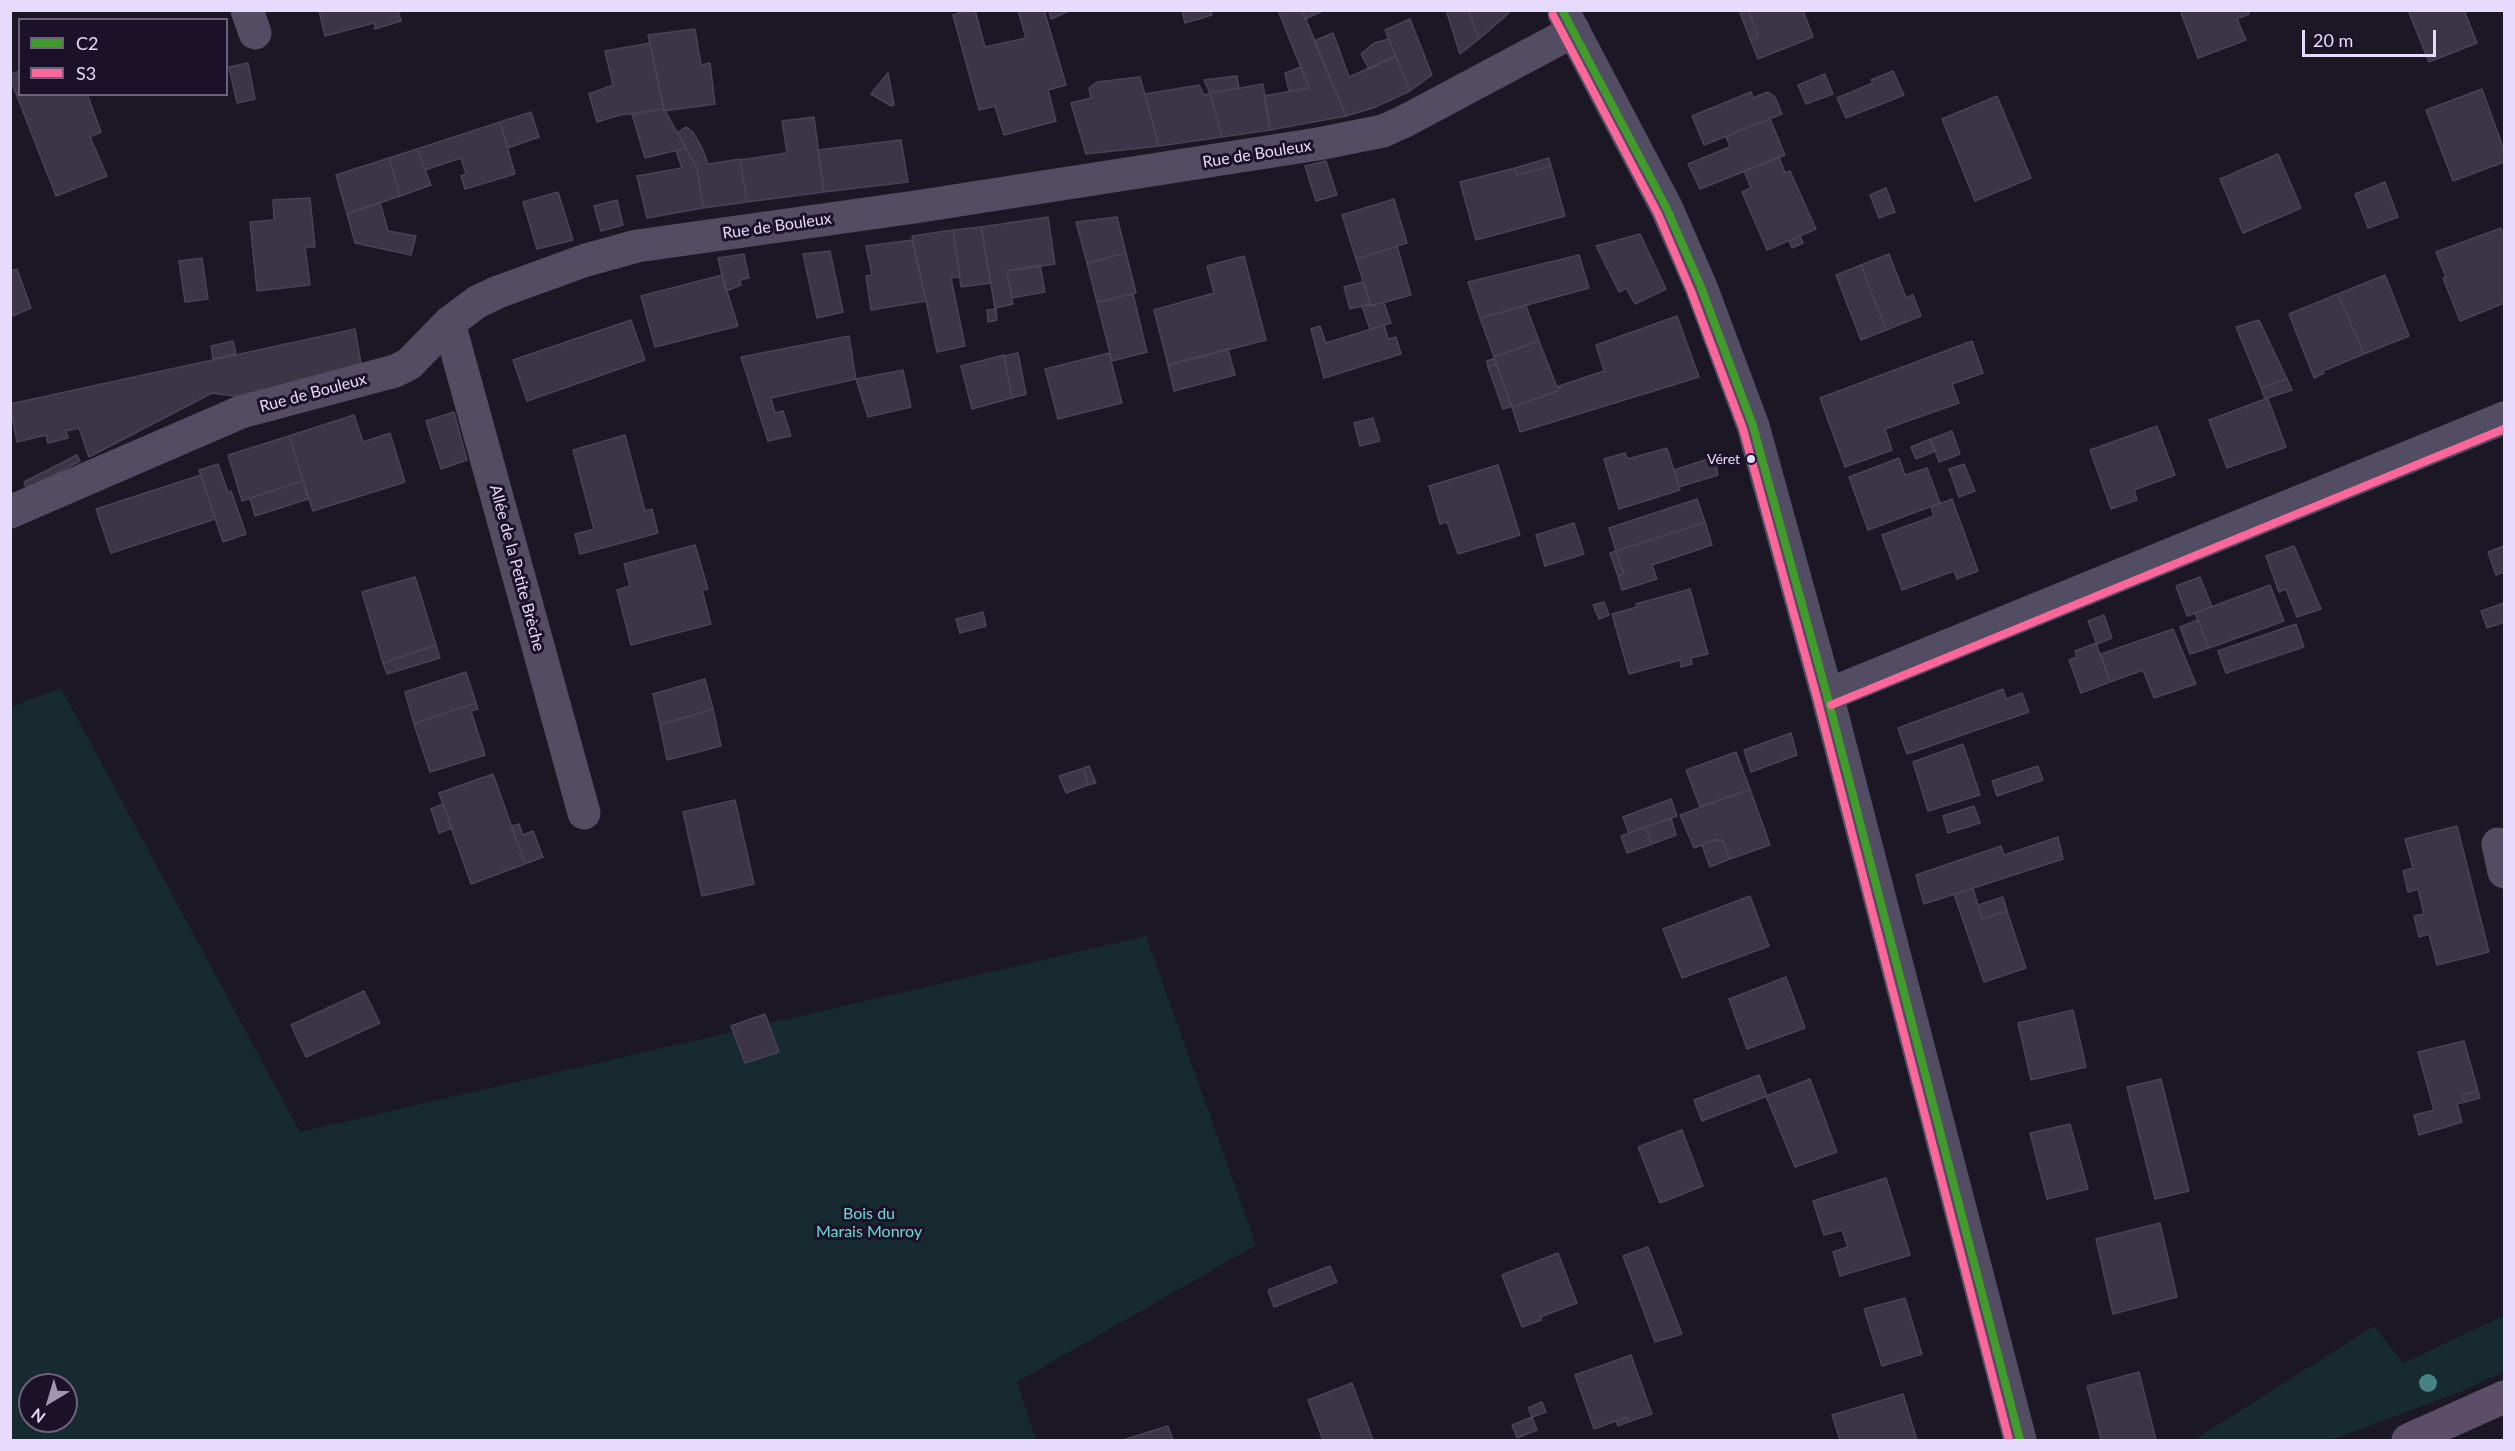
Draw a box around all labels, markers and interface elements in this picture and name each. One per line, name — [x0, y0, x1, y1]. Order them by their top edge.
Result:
legend — [18, 18, 228, 96]
scale bar — [2305, 18, 2438, 56]
text: 20 m — [2313, 29, 2353, 51]
text: C2 — [76, 32, 98, 54]
text: S3 — [76, 62, 96, 84]
street label: Rue de Bouleux — [1201, 136, 1313, 172]
street label: Rue de Bouleux — [721, 209, 833, 243]
street label: Rue de Bouleux — [257, 369, 369, 417]
place label: Véret — [1707, 451, 1740, 467]
marker: Véret — [1745, 453, 1757, 465]
street label: Allée de la Petite Brèche — [486, 483, 548, 653]
park label: Bois du Marais Monroy — [816, 1204, 922, 1242]
north arrow — [18, 1373, 78, 1433]
text: N — [27, 1405, 49, 1427]

